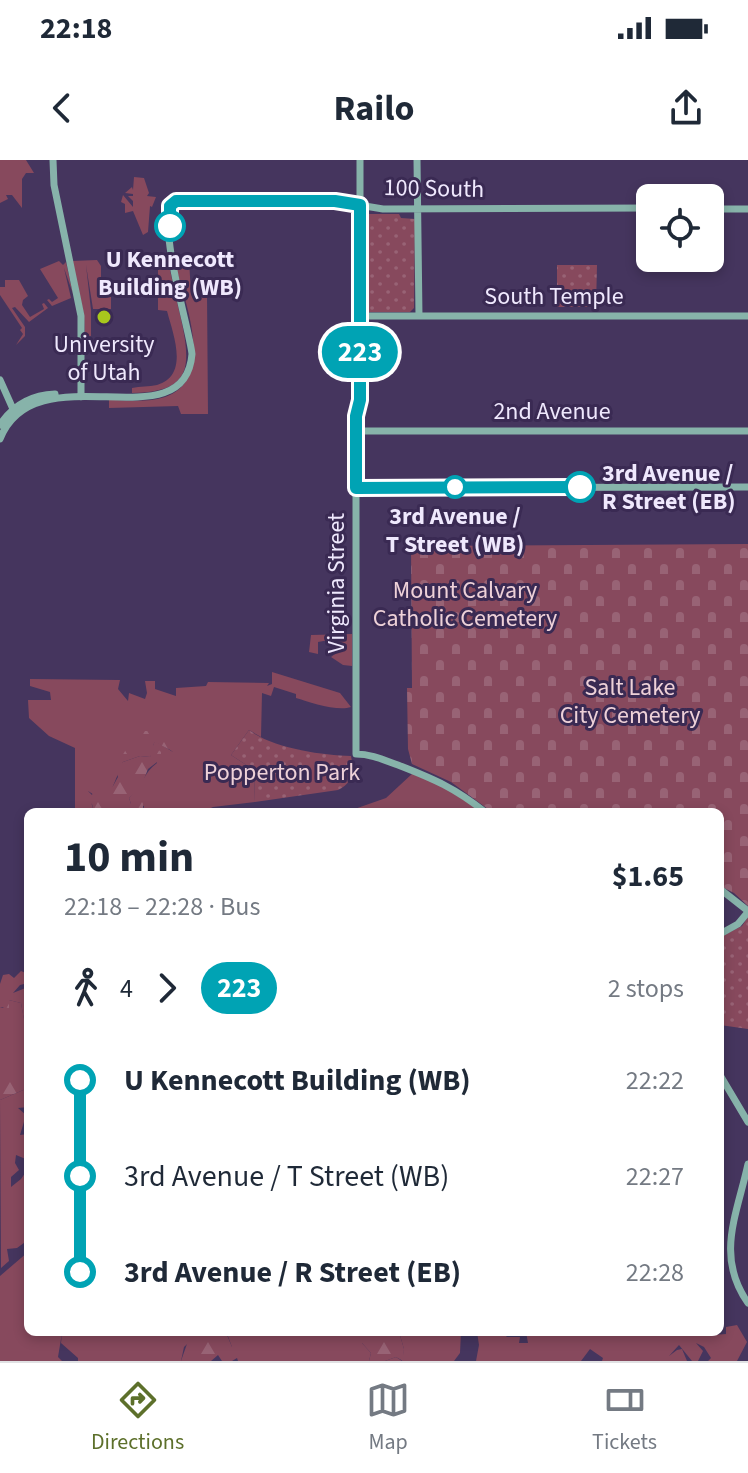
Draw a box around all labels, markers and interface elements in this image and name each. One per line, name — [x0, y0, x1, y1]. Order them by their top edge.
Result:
text: 22:18 — [40, 7, 112, 50]
text: Railo — [334, 83, 414, 134]
icon: back — [40, 86, 84, 130]
icon: share — [664, 86, 708, 130]
street label: 100 South — [383, 170, 485, 207]
map controls — [636, 184, 724, 272]
button: locate — [636, 184, 724, 272]
marker: U Kennecott Building (WB) — [155, 211, 185, 241]
place label: U Kennecott Building (WB) — [98, 242, 242, 305]
street label: South Temple — [484, 279, 624, 314]
marker: University of Utah — [95, 308, 113, 326]
line badge: 223 — [314, 326, 406, 378]
place label: University of Utah — [53, 327, 155, 390]
text: 223 — [338, 332, 382, 372]
street label: 2nd Avenue — [493, 394, 611, 429]
place label: 3rd Avenue / R Street (EB) — [602, 456, 735, 519]
marker: 3rd Avenue / R Street (EB) — [565, 472, 595, 502]
marker: 3rd Avenue / T Street (WB) — [444, 476, 466, 498]
place label: 3rd Avenue / T Street (WB) — [386, 499, 524, 562]
street label: Virginia Street — [319, 513, 354, 653]
park label: Mount Calvary Catholic Cemetery — [373, 573, 557, 636]
park label: Salt Lake City Cemetery — [560, 670, 700, 733]
park label: Popperton Park — [204, 755, 360, 790]
text: 10 min — [64, 826, 194, 889]
text: $1.65 — [612, 855, 684, 898]
text: 22:18 – 22:28 · Bus — [64, 888, 260, 925]
icon: walk — [64, 966, 108, 1010]
icon: forward — [145, 966, 189, 1010]
text: 223 — [217, 968, 261, 1008]
text: 4 — [120, 970, 133, 1007]
text: 2 stops — [608, 970, 684, 1007]
text: U Kennecott Building (WB) — [124, 1059, 471, 1102]
text: 22:22 — [626, 1062, 684, 1099]
text: 3rd Avenue / T Street (WB) — [124, 1155, 449, 1198]
text: 22:27 — [626, 1158, 684, 1195]
text: 3rd Avenue / R Street (EB) — [124, 1251, 461, 1294]
text: 22:28 — [626, 1254, 684, 1291]
tab: Directions — [91, 1378, 184, 1458]
tab: Map — [366, 1378, 410, 1458]
tab: Tickets — [592, 1378, 657, 1458]

